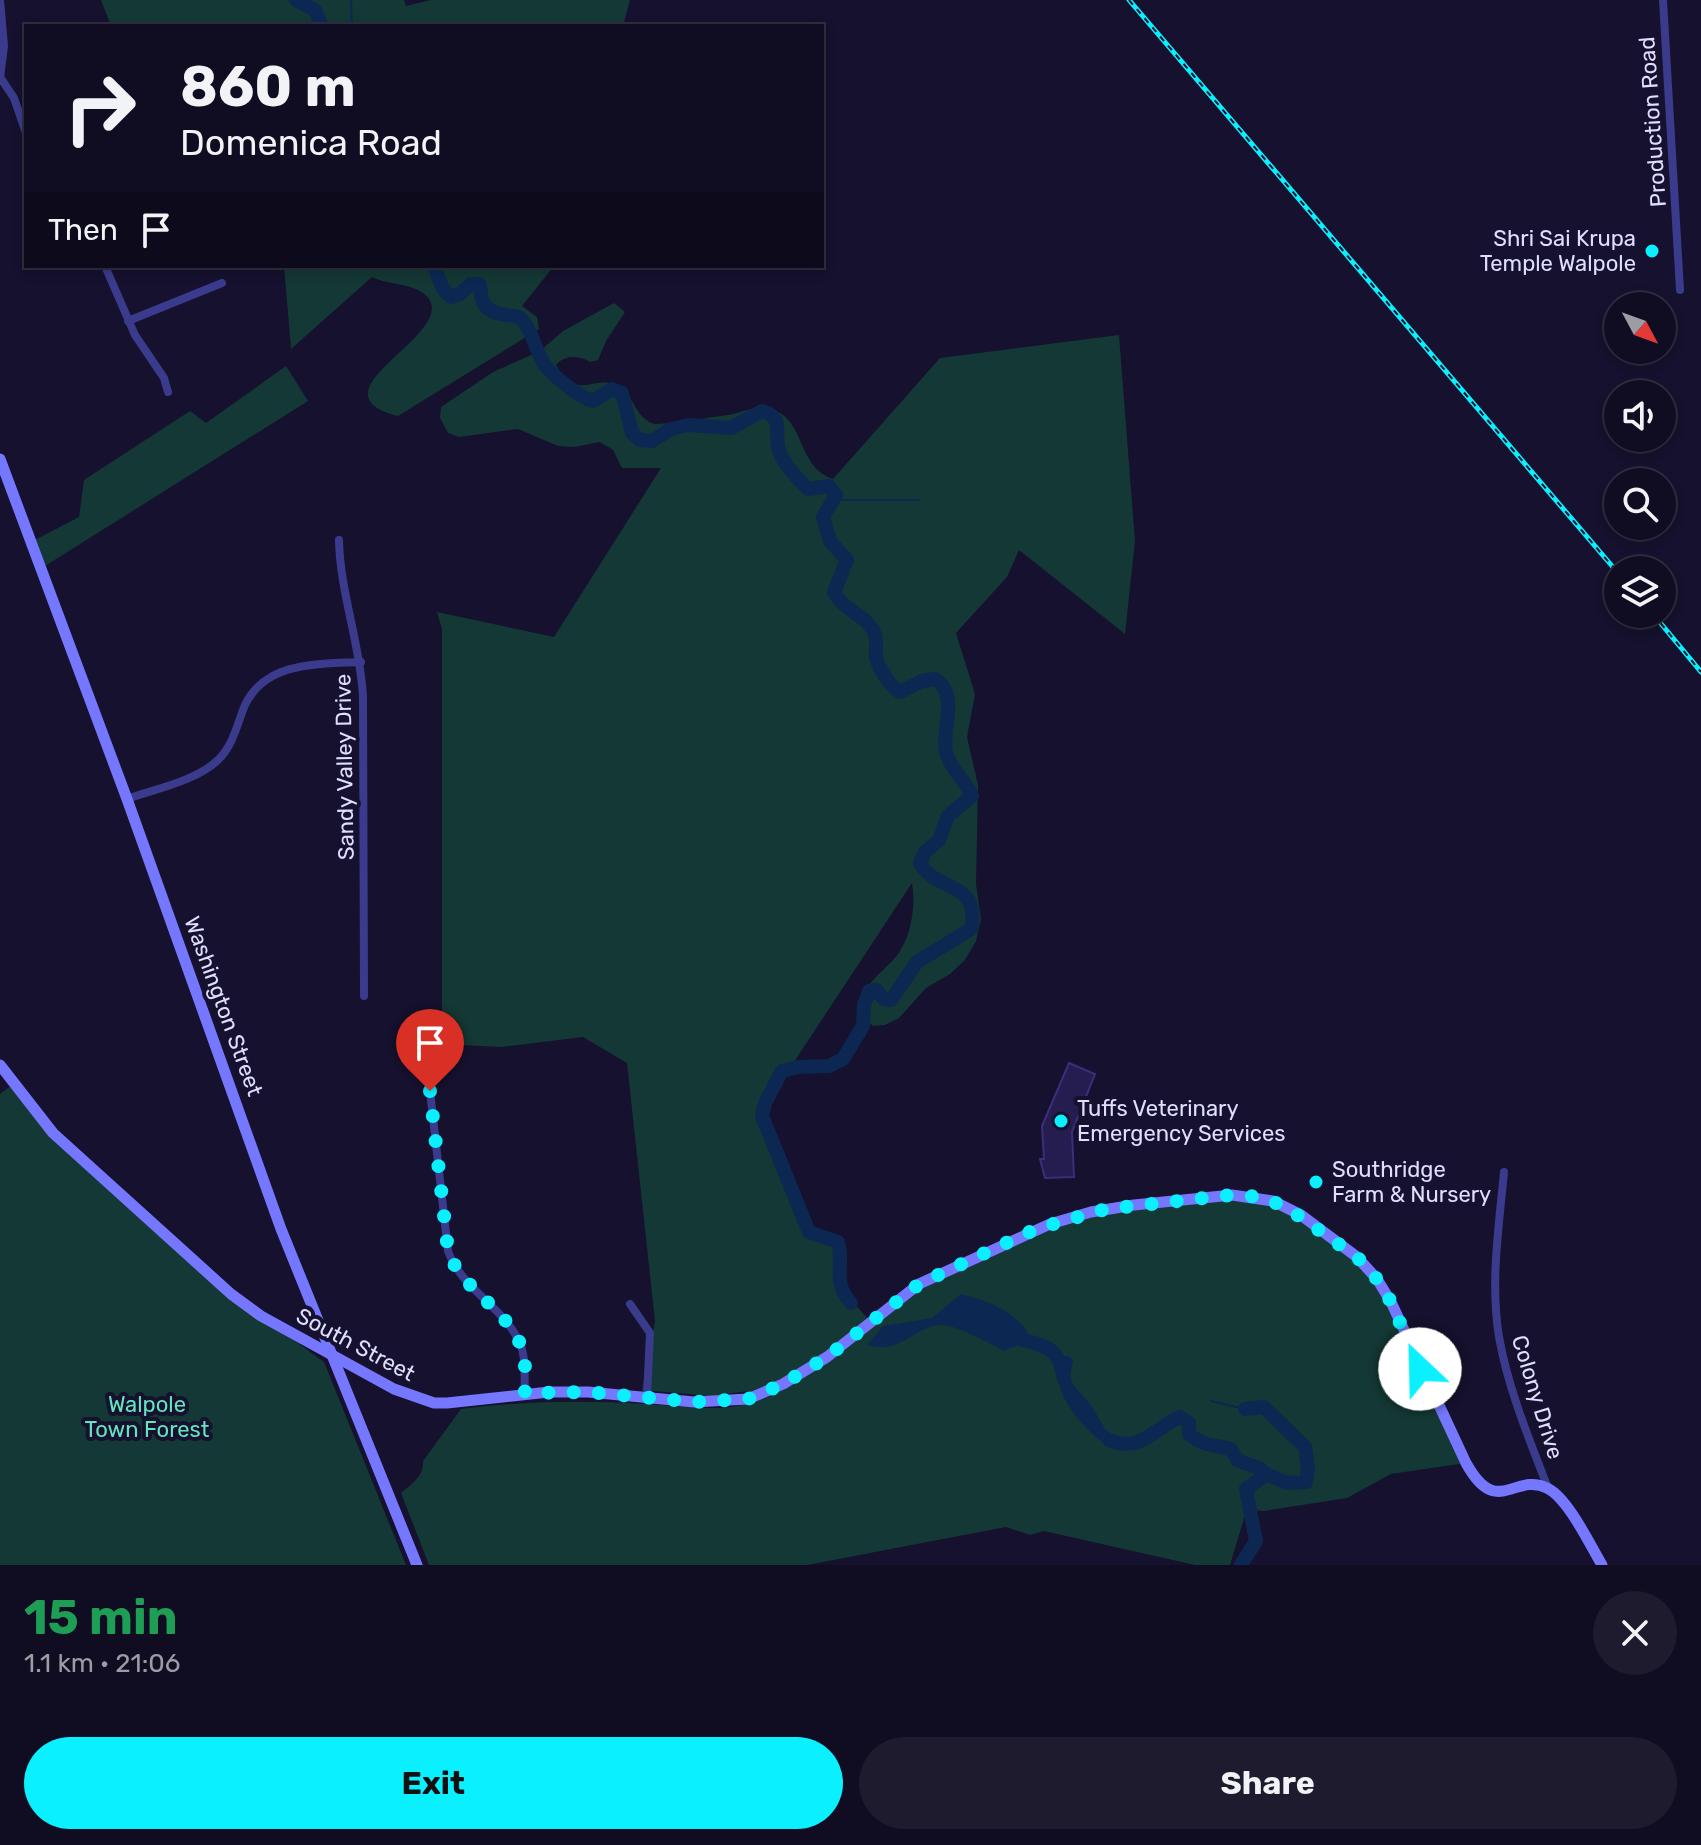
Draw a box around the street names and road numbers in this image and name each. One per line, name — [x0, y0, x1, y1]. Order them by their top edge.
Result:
street label: Production Road — [1633, 36, 1672, 208]
street label: Sandy Valley Drive — [329, 674, 360, 860]
street label: Washington Street — [178, 913, 269, 1100]
street label: South Street — [292, 1302, 420, 1387]
street label: Colony Drive — [1506, 1332, 1569, 1462]

